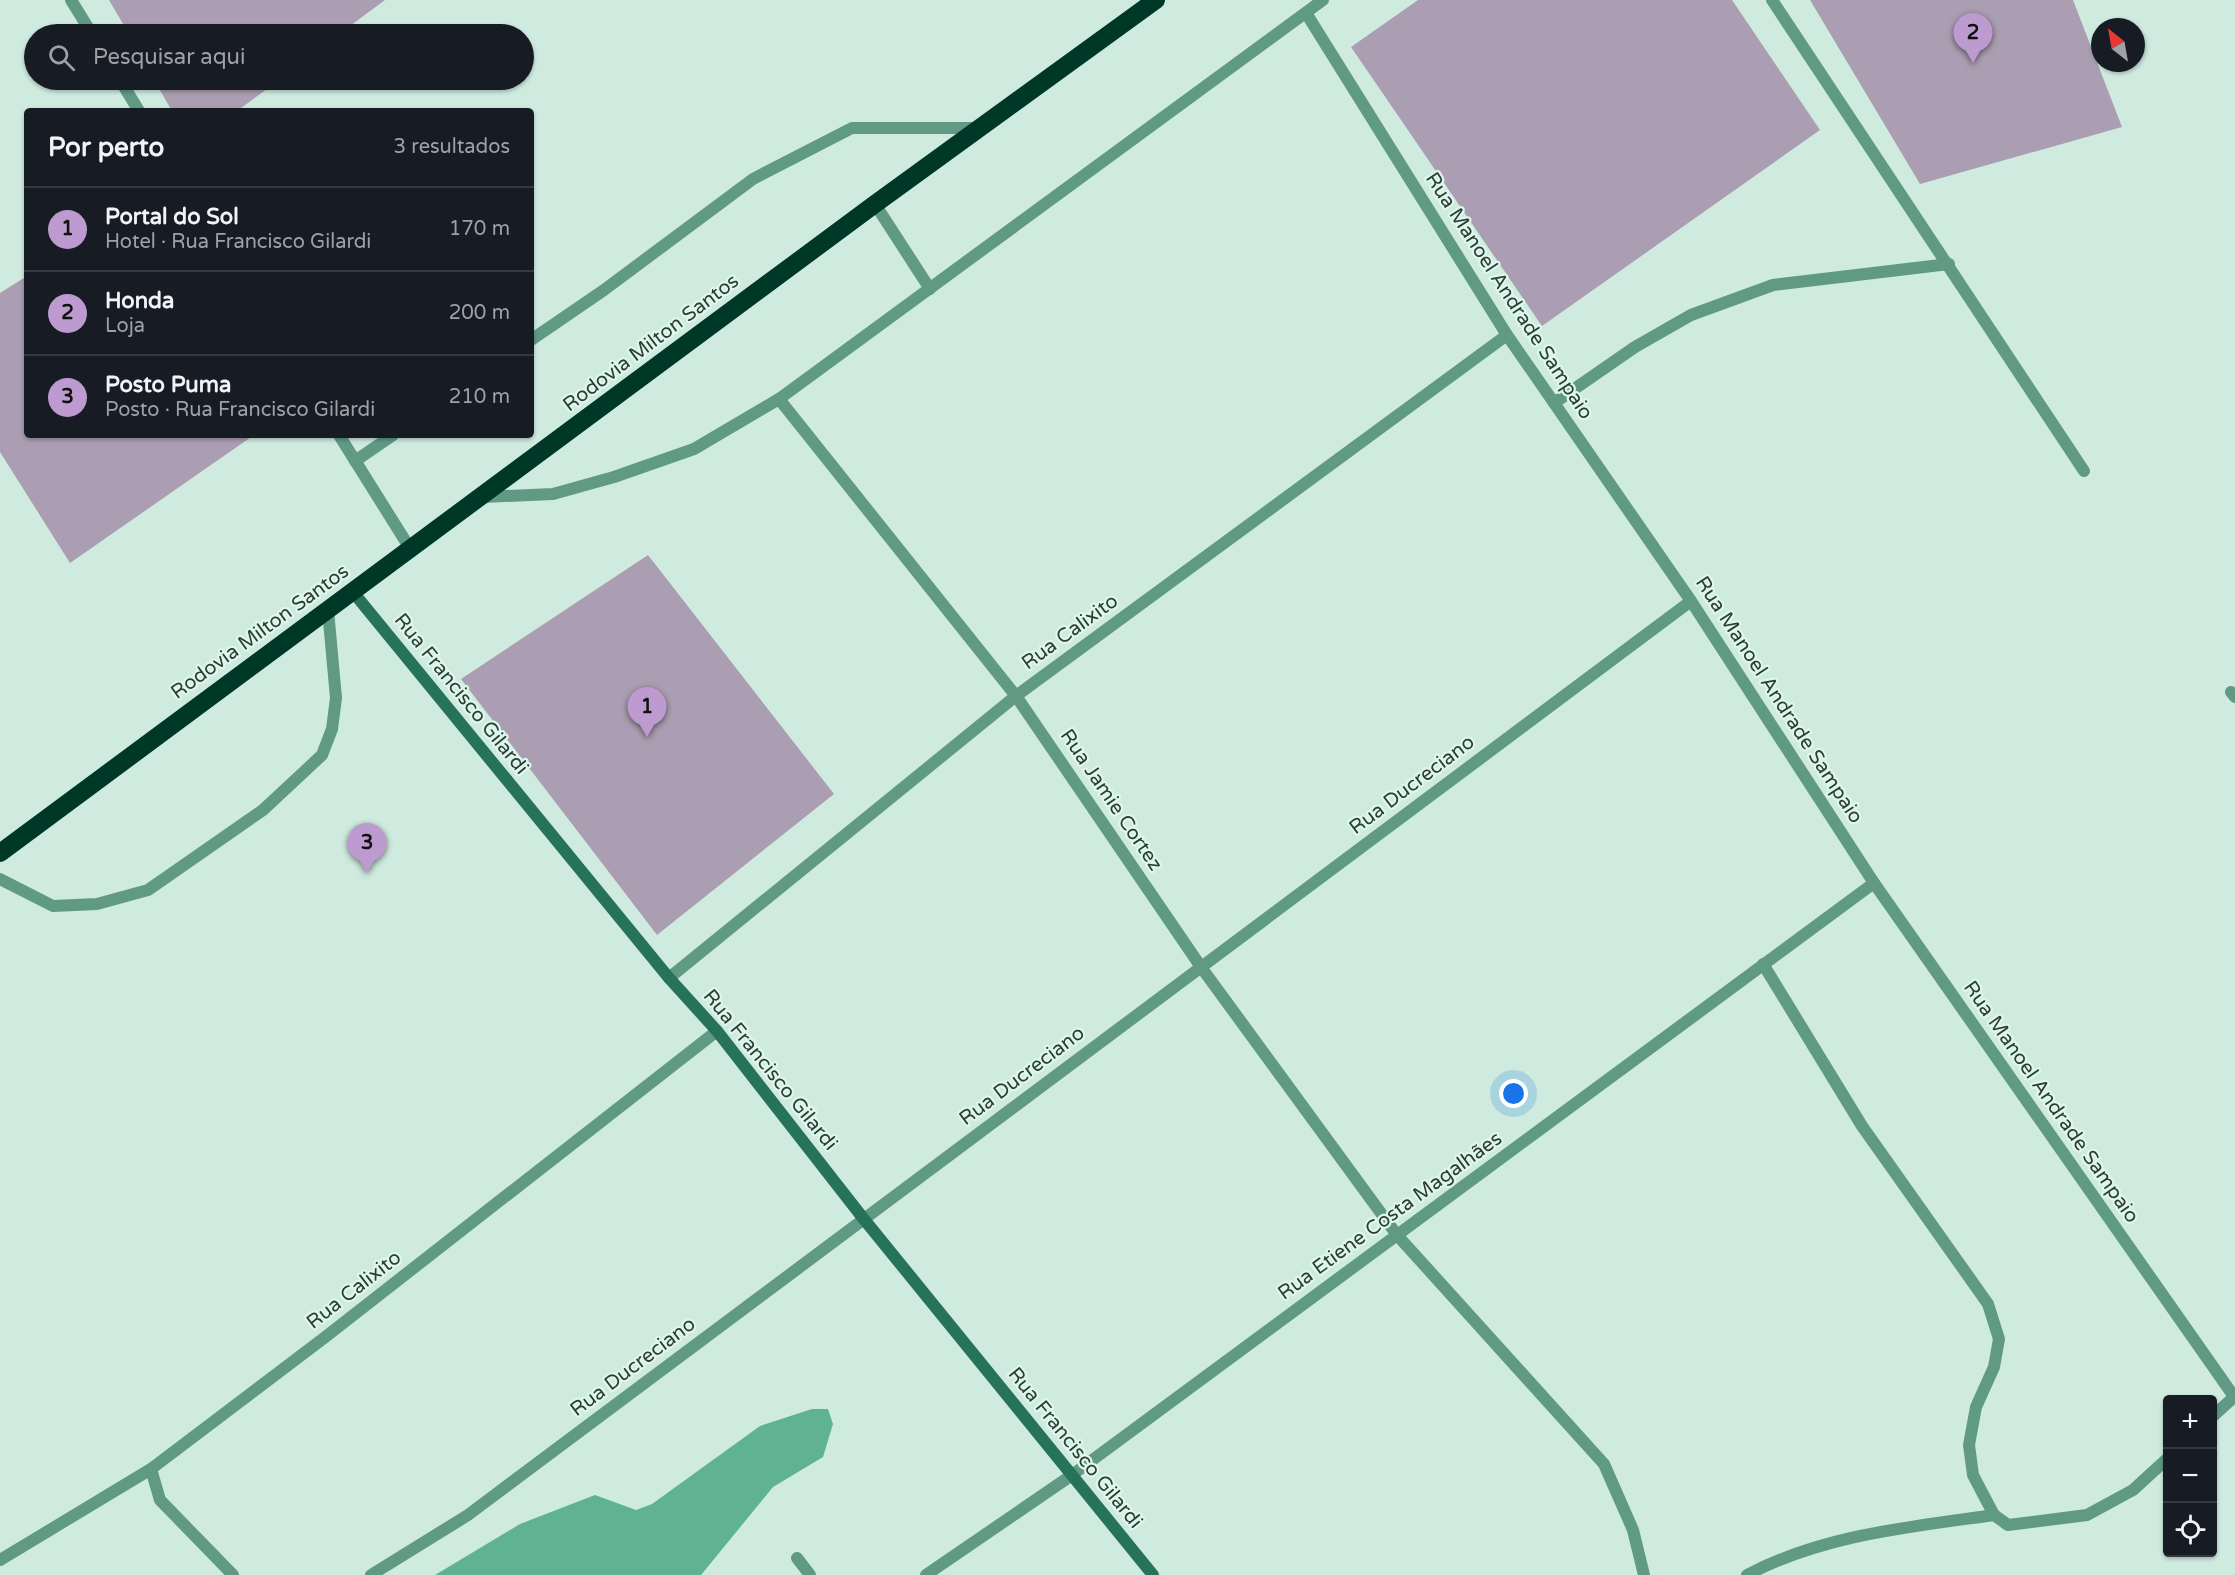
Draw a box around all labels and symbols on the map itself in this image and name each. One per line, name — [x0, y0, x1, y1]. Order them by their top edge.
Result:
pin: 2 — [1954, 14, 1992, 63]
north arrow — [2091, 18, 2145, 72]
street label: Rua Manoel Andrade Sampaio — [1420, 168, 1598, 424]
street label: Rodovia Milton Santos — [558, 269, 744, 417]
street label: Rodovia Milton Santos — [166, 559, 354, 705]
street label: Rua Manoel Andrade Sampaio — [1690, 572, 1868, 828]
street label: Rua Calixito — [1017, 589, 1123, 675]
street label: Rua Francisco Gilardi — [389, 609, 533, 779]
pin: 1 — [628, 688, 666, 737]
street label: Rua Jamie Cortez — [1055, 725, 1167, 875]
street label: Rua Ducreciano — [1345, 730, 1479, 840]
pin: 3 — [348, 824, 386, 873]
street label: Rua Manoel Andrade Sampaio — [1958, 976, 2144, 1228]
street label: Rua Francisco Gilardi — [698, 985, 842, 1155]
street label: Rua Ducreciano — [955, 1021, 1089, 1131]
your location — [1499, 1079, 1528, 1108]
street label: Rua Etiene Costa Magalhães — [1273, 1127, 1507, 1305]
street label: Rua Calixito — [302, 1246, 406, 1334]
street label: Rua Ducreciano — [566, 1312, 700, 1422]
street label: Rua Francisco Gilardi — [1003, 1363, 1147, 1533]

